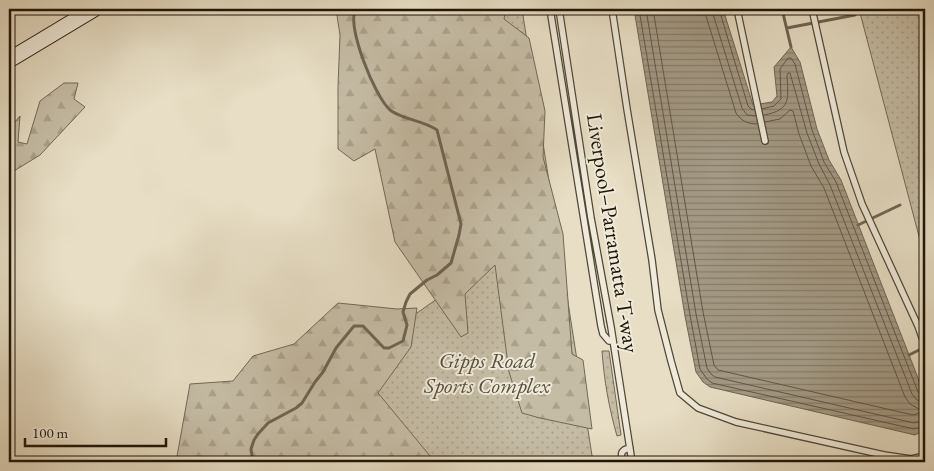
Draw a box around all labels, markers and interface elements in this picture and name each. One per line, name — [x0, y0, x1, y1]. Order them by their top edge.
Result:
street label: Liverpool–Parramatta T-way — [580, 111, 646, 355]
park label: Gipps Road Sports Complex — [423, 346, 551, 400]
scale bar — [25, 416, 166, 448]
text: 100 m — [32, 423, 69, 442]

